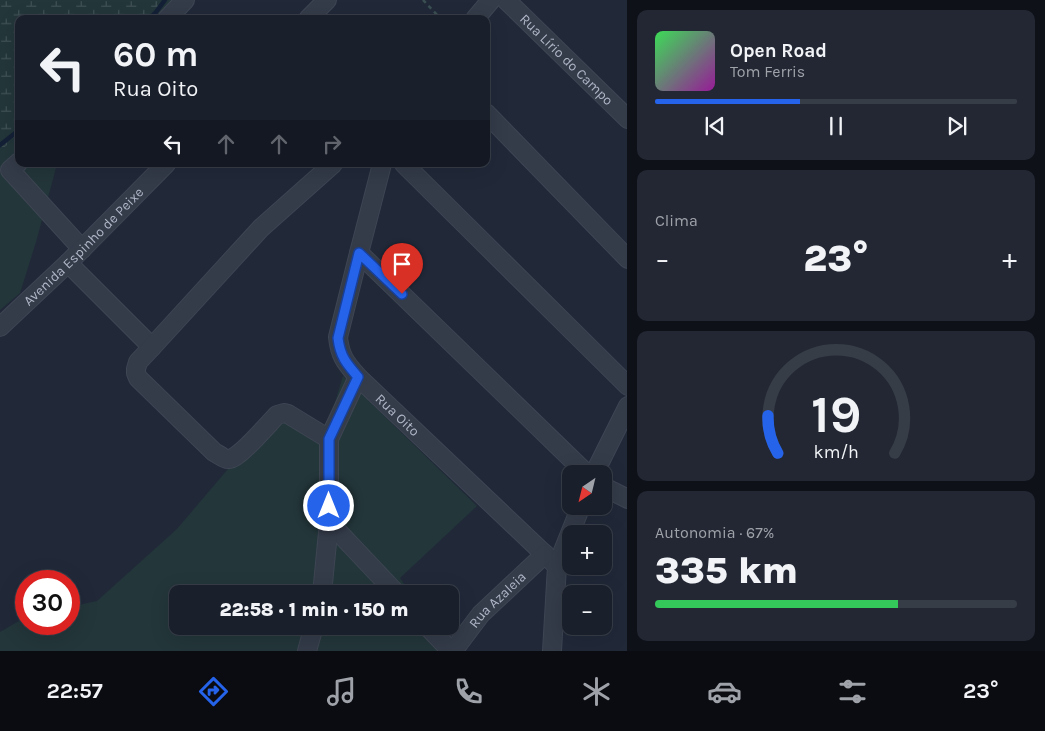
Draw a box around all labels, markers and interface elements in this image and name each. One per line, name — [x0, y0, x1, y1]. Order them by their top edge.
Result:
street label: Rua Lírio do Campo — [517, 10, 617, 109]
text: 60 m — [113, 34, 198, 75]
icon: left — [30, 35, 95, 100]
text: Open Road — [730, 40, 827, 62]
text: Tom Ferris — [730, 62, 805, 81]
text: Rua Oito — [113, 76, 198, 102]
icon: previous — [701, 112, 729, 140]
icon: pause — [822, 112, 850, 140]
icon: next — [943, 112, 971, 140]
icon: left — [159, 130, 187, 158]
icon: ahead — [212, 130, 240, 158]
icon: ahead — [265, 130, 293, 158]
icon: right — [318, 130, 346, 158]
street label: Avenida Espinho de Peixe — [20, 183, 147, 309]
text: Clima — [655, 211, 698, 230]
text: 23° — [803, 236, 869, 281]
text: − — [655, 242, 670, 275]
text: + — [1002, 242, 1017, 275]
pin — [381, 243, 423, 294]
icon: arrive — [388, 250, 416, 278]
text: 19 — [811, 384, 861, 445]
street label: Rua Oito — [372, 390, 423, 440]
text: km/h — [813, 442, 859, 463]
north arrow — [562, 465, 612, 515]
map controls — [562, 465, 612, 635]
position arrow — [302, 479, 354, 531]
text: Autonomia · 67% — [655, 523, 774, 542]
button: + — [562, 525, 612, 575]
text: 335 km — [655, 548, 798, 593]
street label: Rua Azaleia — [465, 568, 529, 631]
speed limit sign: 30 — [15, 570, 80, 635]
button: − — [562, 585, 612, 635]
text: 22:58 · 1 min · 150 m — [219, 599, 409, 621]
icon: directions — [196, 674, 231, 709]
icon: music — [324, 674, 359, 709]
icon: phone — [451, 674, 486, 709]
icon: climate — [579, 674, 614, 709]
icon: car — [707, 674, 742, 709]
icon: filters — [835, 674, 870, 709]
text: 22:57 — [46, 678, 103, 704]
text: 23° — [963, 678, 999, 704]

